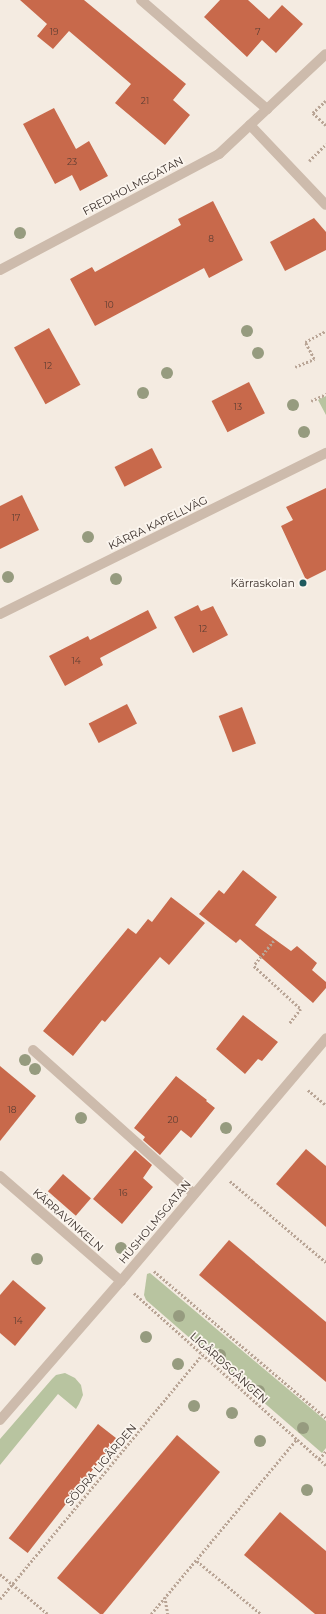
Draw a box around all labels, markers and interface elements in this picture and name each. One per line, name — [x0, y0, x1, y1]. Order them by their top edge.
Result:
house number: 19 — [50, 27, 58, 37]
house number: 7 — [255, 27, 261, 37]
house number: 21 — [141, 96, 149, 106]
street label: FREDHOLMSGATAN — [80, 154, 186, 218]
house number: 23 — [67, 157, 77, 167]
house number: 8 — [208, 234, 214, 244]
house number: 10 — [104, 300, 114, 310]
house number: 12 — [44, 361, 52, 371]
house number: 13 — [234, 402, 242, 412]
street label: KÄRRA KAPELLVÄG — [106, 493, 210, 553]
house number: 17 — [12, 513, 20, 523]
place label: Kärraskolan — [231, 576, 295, 590]
marker: Kärraskolan — [298, 578, 308, 588]
house number: 12 — [199, 624, 207, 634]
house number: 14 — [71, 656, 81, 666]
house number: 18 — [8, 1105, 16, 1115]
house number: 20 — [167, 1115, 179, 1125]
street label: HUSHOLMSGATAN — [116, 1178, 194, 1266]
street label: KÄRRAVINKELN — [30, 1186, 106, 1254]
house number: 16 — [119, 1188, 127, 1198]
house number: 14 — [13, 1316, 23, 1326]
street label: LIGÅRDSGÅNGEN — [187, 1330, 271, 1406]
street label: SÖDRA LIGÅRDEN — [63, 1421, 139, 1509]

